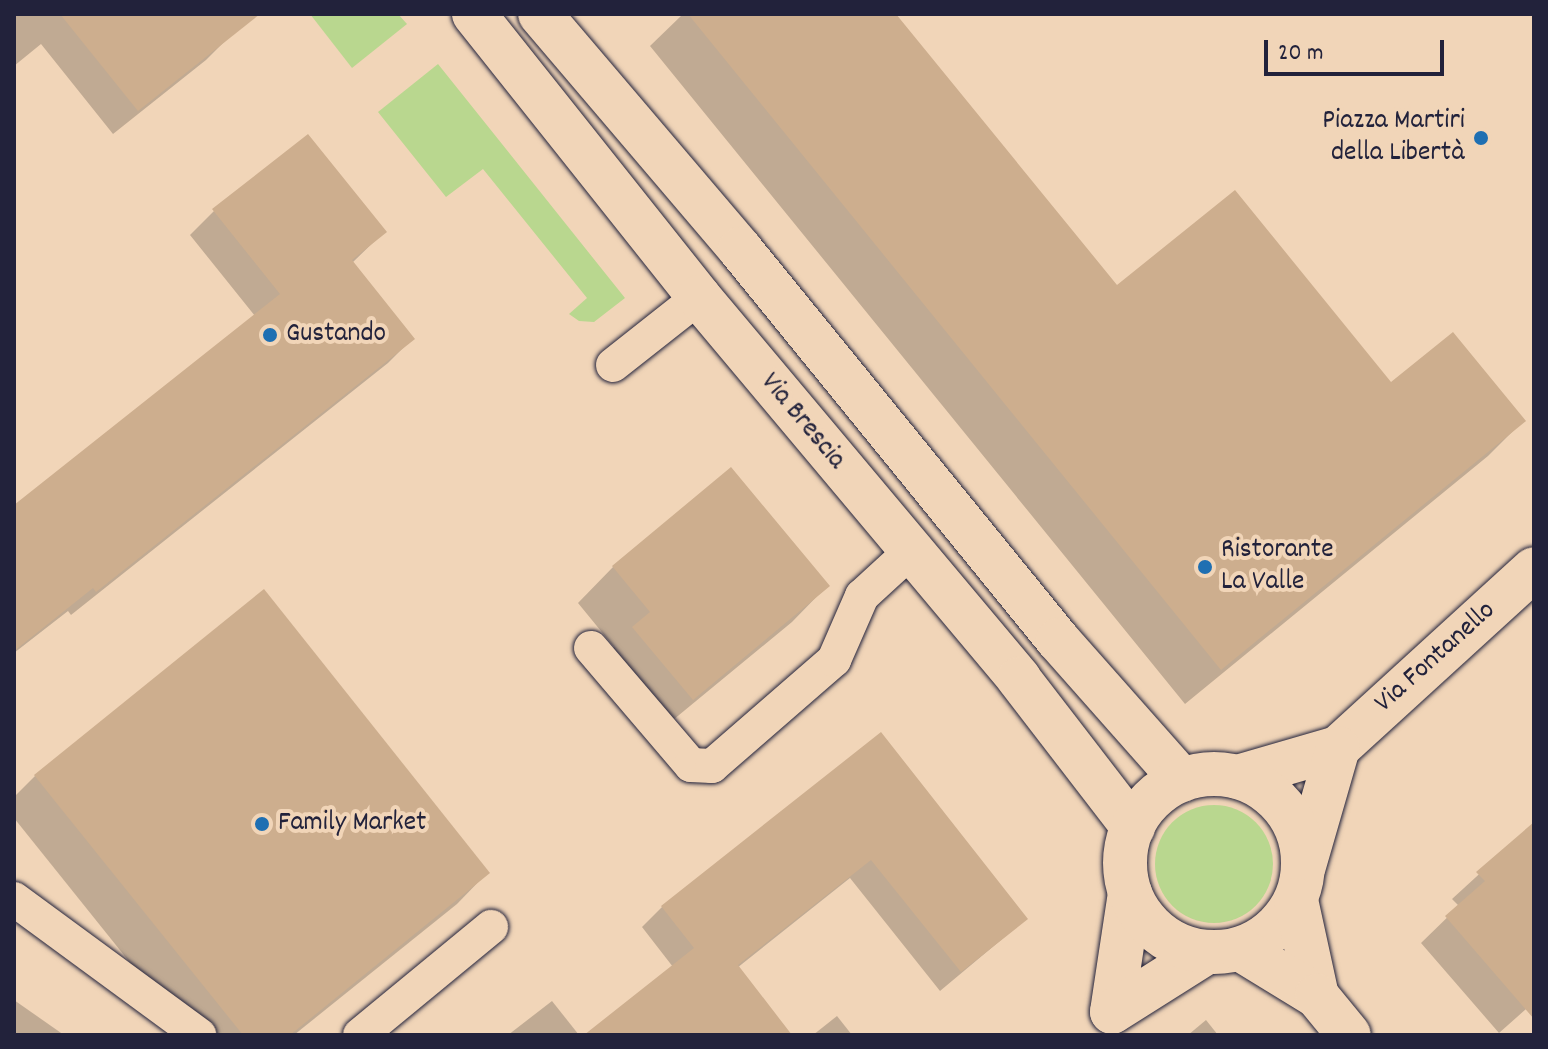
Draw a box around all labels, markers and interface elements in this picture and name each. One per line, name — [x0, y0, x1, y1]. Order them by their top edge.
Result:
scale bar — [1268, 24, 1448, 74]
text: 20 m — [1278, 37, 1324, 71]
place label: Piazza Martiri della Libertà — [1322, 105, 1465, 171]
marker: Piazza Martiri della Libertà — [1472, 129, 1490, 147]
place label: Gustando — [286, 318, 386, 352]
marker: Gustando — [261, 326, 279, 344]
street label: Via Brescia — [752, 367, 852, 477]
place label: Ristorante La Valle — [1221, 534, 1333, 600]
marker: Ristorante La Valle — [1196, 558, 1214, 576]
street label: Via Fontanello — [1369, 595, 1503, 721]
place label: Family Market — [278, 807, 426, 841]
marker: Family Market — [253, 815, 271, 833]

